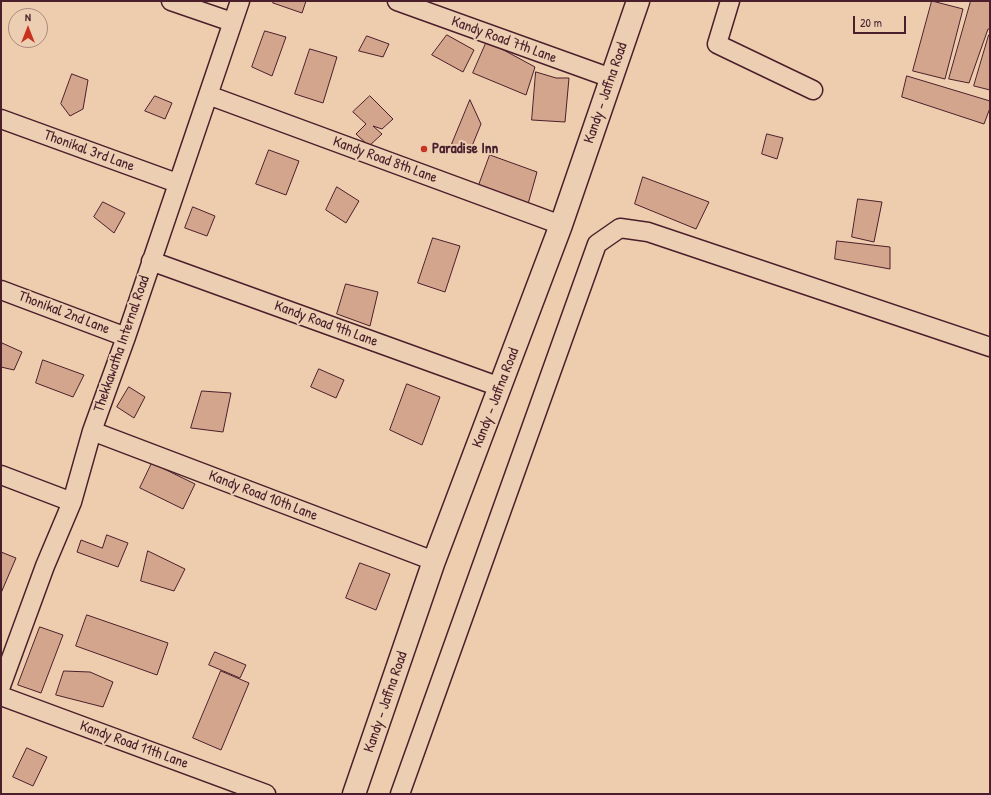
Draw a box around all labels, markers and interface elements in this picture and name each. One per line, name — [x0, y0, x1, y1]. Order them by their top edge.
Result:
north arrow — [8, 8, 48, 48]
scale bar — [855, 8, 908, 34]
text: N — [25, 10, 31, 24]
street label: Kandy Road 7th Lane — [449, 13, 559, 67]
text: 20 m — [860, 14, 882, 31]
street label: Kandy - Jaffna Road — [580, 40, 632, 146]
street label: Thonikal 3rd Lane — [41, 126, 137, 176]
street label: Kandy Road 8th Lane — [330, 133, 440, 187]
place label: Paradise Inn — [432, 140, 498, 158]
marker: Paradise Inn — [419, 144, 429, 154]
street label: Thekkawatha Internal Road — [90, 273, 154, 415]
street label: Thonikal 2nd Lane — [16, 287, 112, 339]
street label: Kandy Road 9th Lane — [272, 297, 380, 351]
street label: Kandy - Jaffna Road — [469, 345, 523, 451]
street label: Kandy Road 10th Lane — [206, 467, 320, 525]
street label: Kandy - Jaffna Road — [360, 649, 412, 755]
street label: Kandy Road 11th Lane — [77, 717, 191, 773]

